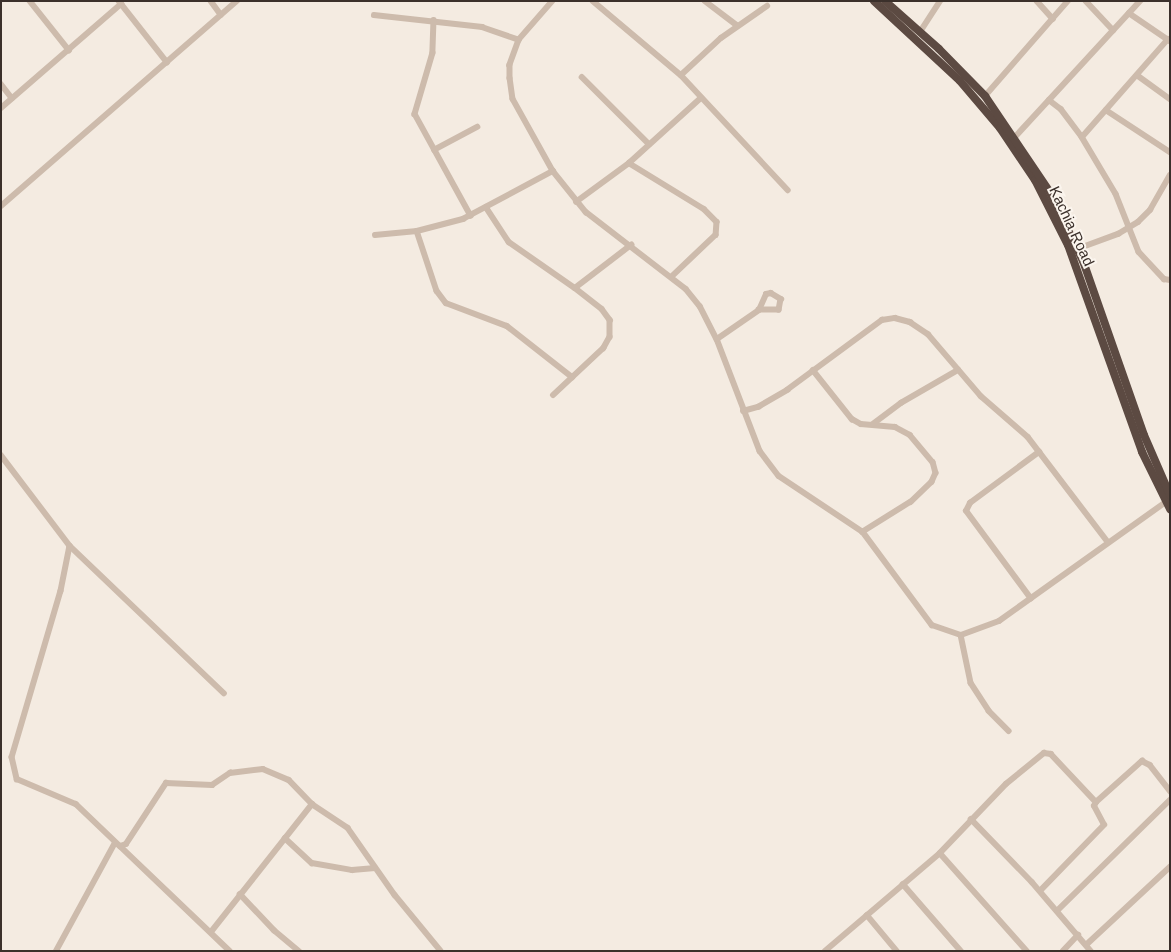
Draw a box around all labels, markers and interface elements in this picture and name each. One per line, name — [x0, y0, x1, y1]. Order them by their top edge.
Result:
street label: Kachia Road — [1046, 183, 1098, 269]

